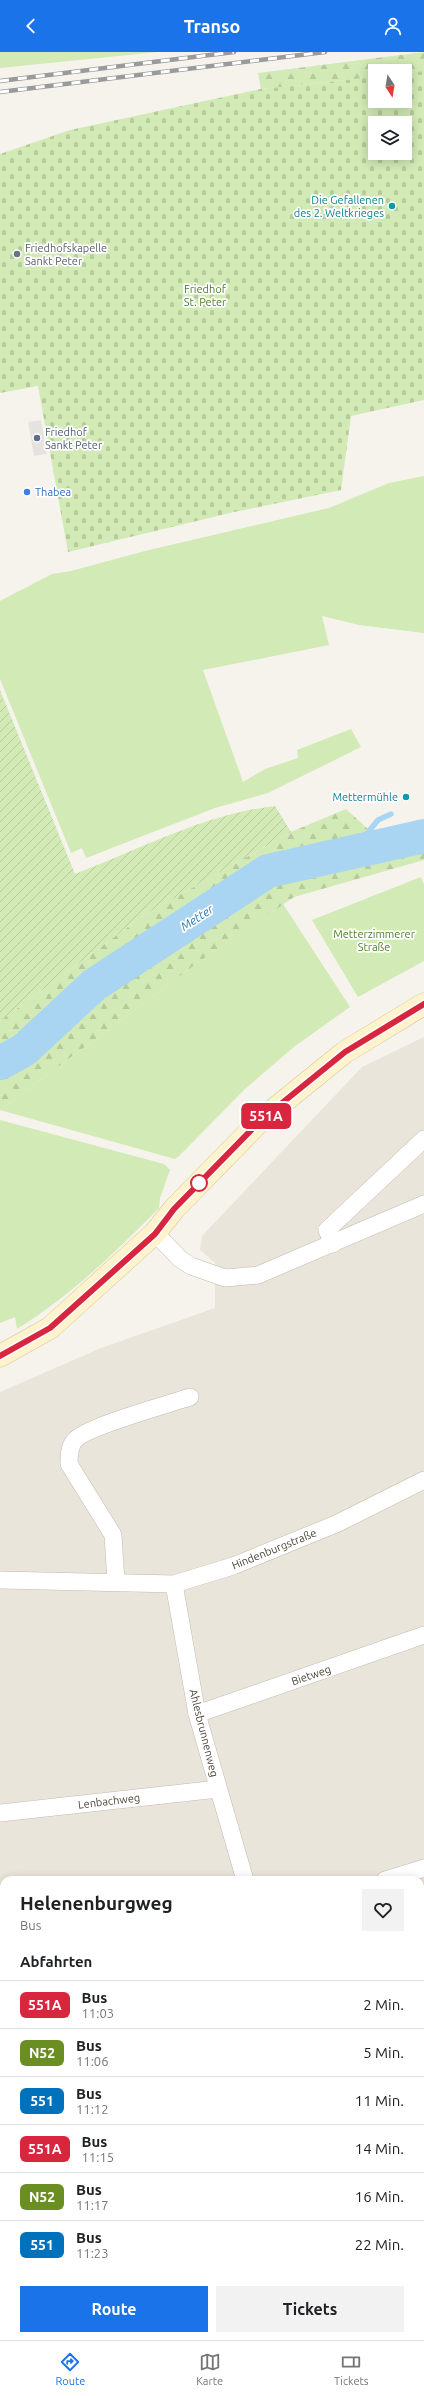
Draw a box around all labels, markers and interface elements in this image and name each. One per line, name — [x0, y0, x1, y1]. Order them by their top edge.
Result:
icon: back — [20, 15, 42, 37]
icon: person — [382, 15, 404, 37]
text: Transo — [184, 16, 240, 36]
north arrow — [368, 64, 412, 108]
map controls — [368, 64, 412, 160]
button: layers — [368, 116, 412, 160]
place label: Die Gefallenen des 2. Weltkrieges — [294, 194, 384, 219]
marker: Die Gefallenen des 2. Weltkrieges — [387, 201, 397, 211]
place label: Friedhofskapelle Sankt Peter — [25, 242, 107, 267]
marker: Friedhofskapelle Sankt Peter — [12, 249, 22, 259]
park label: Friedhof St. Peter — [184, 283, 227, 308]
place label: Friedhof Sankt Peter — [45, 426, 103, 451]
marker: Friedhof Sankt Peter — [32, 433, 42, 443]
place label: Thabea — [35, 486, 71, 498]
marker: Thabea — [22, 487, 32, 497]
place label: Mettermühle — [332, 791, 398, 803]
marker: Mettermühle — [401, 792, 411, 802]
water label: Metter — [178, 902, 216, 933]
park label: Metterzimmerer Straße — [333, 928, 416, 953]
line badge: 551A — [238, 1103, 294, 1129]
text: 551A — [249, 1108, 283, 1124]
unlabelled marker — [190, 1174, 208, 1192]
street label: Hindenburgstraße — [230, 1527, 318, 1571]
street label: Bietweg — [290, 1663, 332, 1687]
street label: Ahlesbrunnenweg — [187, 1688, 221, 1778]
street label: Lenbachweg — [77, 1791, 141, 1811]
button: heart — [362, 1889, 404, 1931]
text: Helenenburgweg — [20, 1892, 173, 1914]
text: Bus — [20, 1918, 41, 1932]
text: Abfahrten — [20, 1953, 92, 1970]
text: Bus — [82, 1989, 107, 2006]
text: 2 Min. — [363, 1996, 404, 2013]
text: 551A — [28, 1997, 62, 2013]
text: 11:03 — [82, 2006, 114, 2020]
text: Bus — [76, 2037, 102, 2054]
text: 5 Min. — [363, 2044, 404, 2061]
text: N52 — [29, 2045, 55, 2061]
text: 11:06 — [76, 2054, 109, 2068]
text: Bus — [76, 2085, 102, 2102]
text: 11 Min. — [355, 2092, 404, 2109]
text: 551 — [30, 2093, 54, 2109]
text: 11:12 — [76, 2102, 109, 2116]
text: Bus — [82, 2133, 107, 2150]
text: 14 Min. — [355, 2140, 404, 2157]
text: 551A — [28, 2141, 62, 2157]
text: 11:15 — [82, 2150, 114, 2164]
text: Bus — [76, 2181, 102, 2198]
text: 16 Min. — [355, 2188, 404, 2205]
text: N52 — [29, 2189, 55, 2205]
text: 11:17 — [76, 2198, 109, 2212]
text: Bus — [76, 2229, 102, 2246]
text: 22 Min. — [355, 2236, 404, 2253]
text: 551 — [30, 2237, 54, 2253]
text: 11:23 — [76, 2246, 109, 2260]
button: Route — [20, 2286, 208, 2332]
button: Tickets — [216, 2286, 404, 2332]
tab: Route — [55, 2351, 85, 2387]
tab: Karte — [196, 2351, 223, 2387]
tab: Tickets — [334, 2351, 369, 2387]

